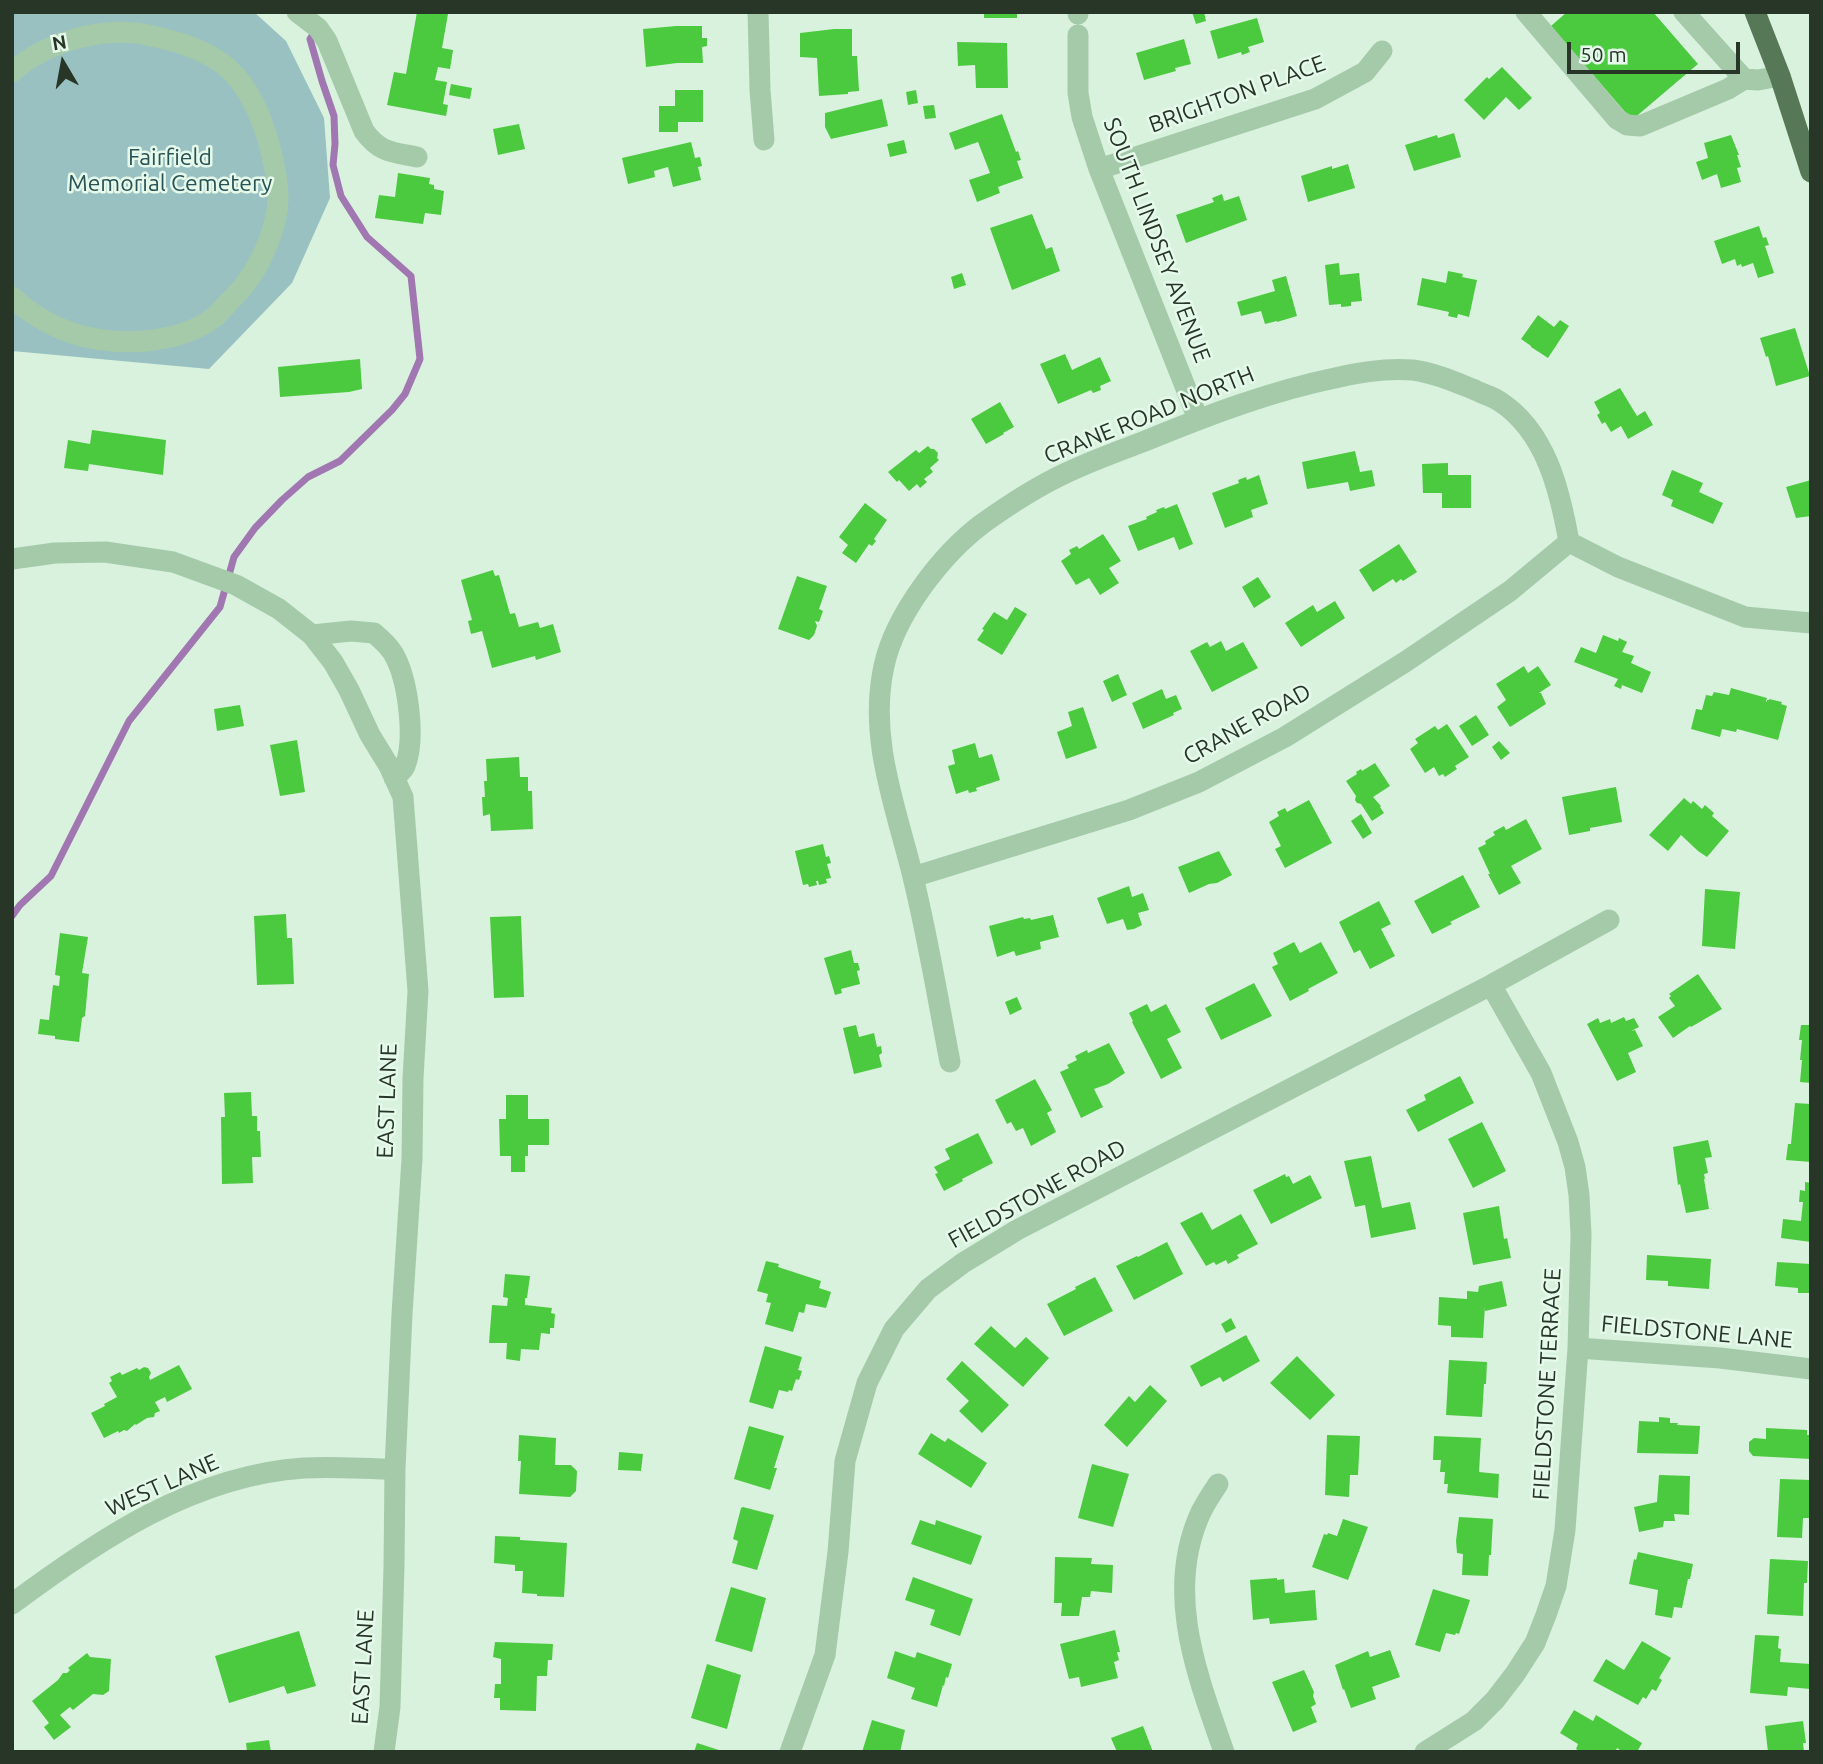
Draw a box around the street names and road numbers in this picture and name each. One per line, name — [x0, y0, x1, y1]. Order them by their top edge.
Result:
street label: BRIGHTON PLACE — [1145, 49, 1329, 139]
street label: SOUTH LINDSEY AVENUE — [1098, 114, 1216, 366]
street label: CRANE ROAD NORTH — [1040, 360, 1258, 470]
street label: CRANE ROAD — [1178, 678, 1316, 770]
street label: EAST LANE — [371, 1043, 403, 1159]
street label: FIELDSTONE ROAD — [943, 1134, 1131, 1254]
street label: FIELDSTONE TERRACE — [1527, 1267, 1567, 1501]
street label: FIELDSTONE LANE — [1600, 1310, 1794, 1354]
street label: WEST LANE — [101, 1448, 223, 1522]
street label: EAST LANE — [346, 1609, 380, 1725]

